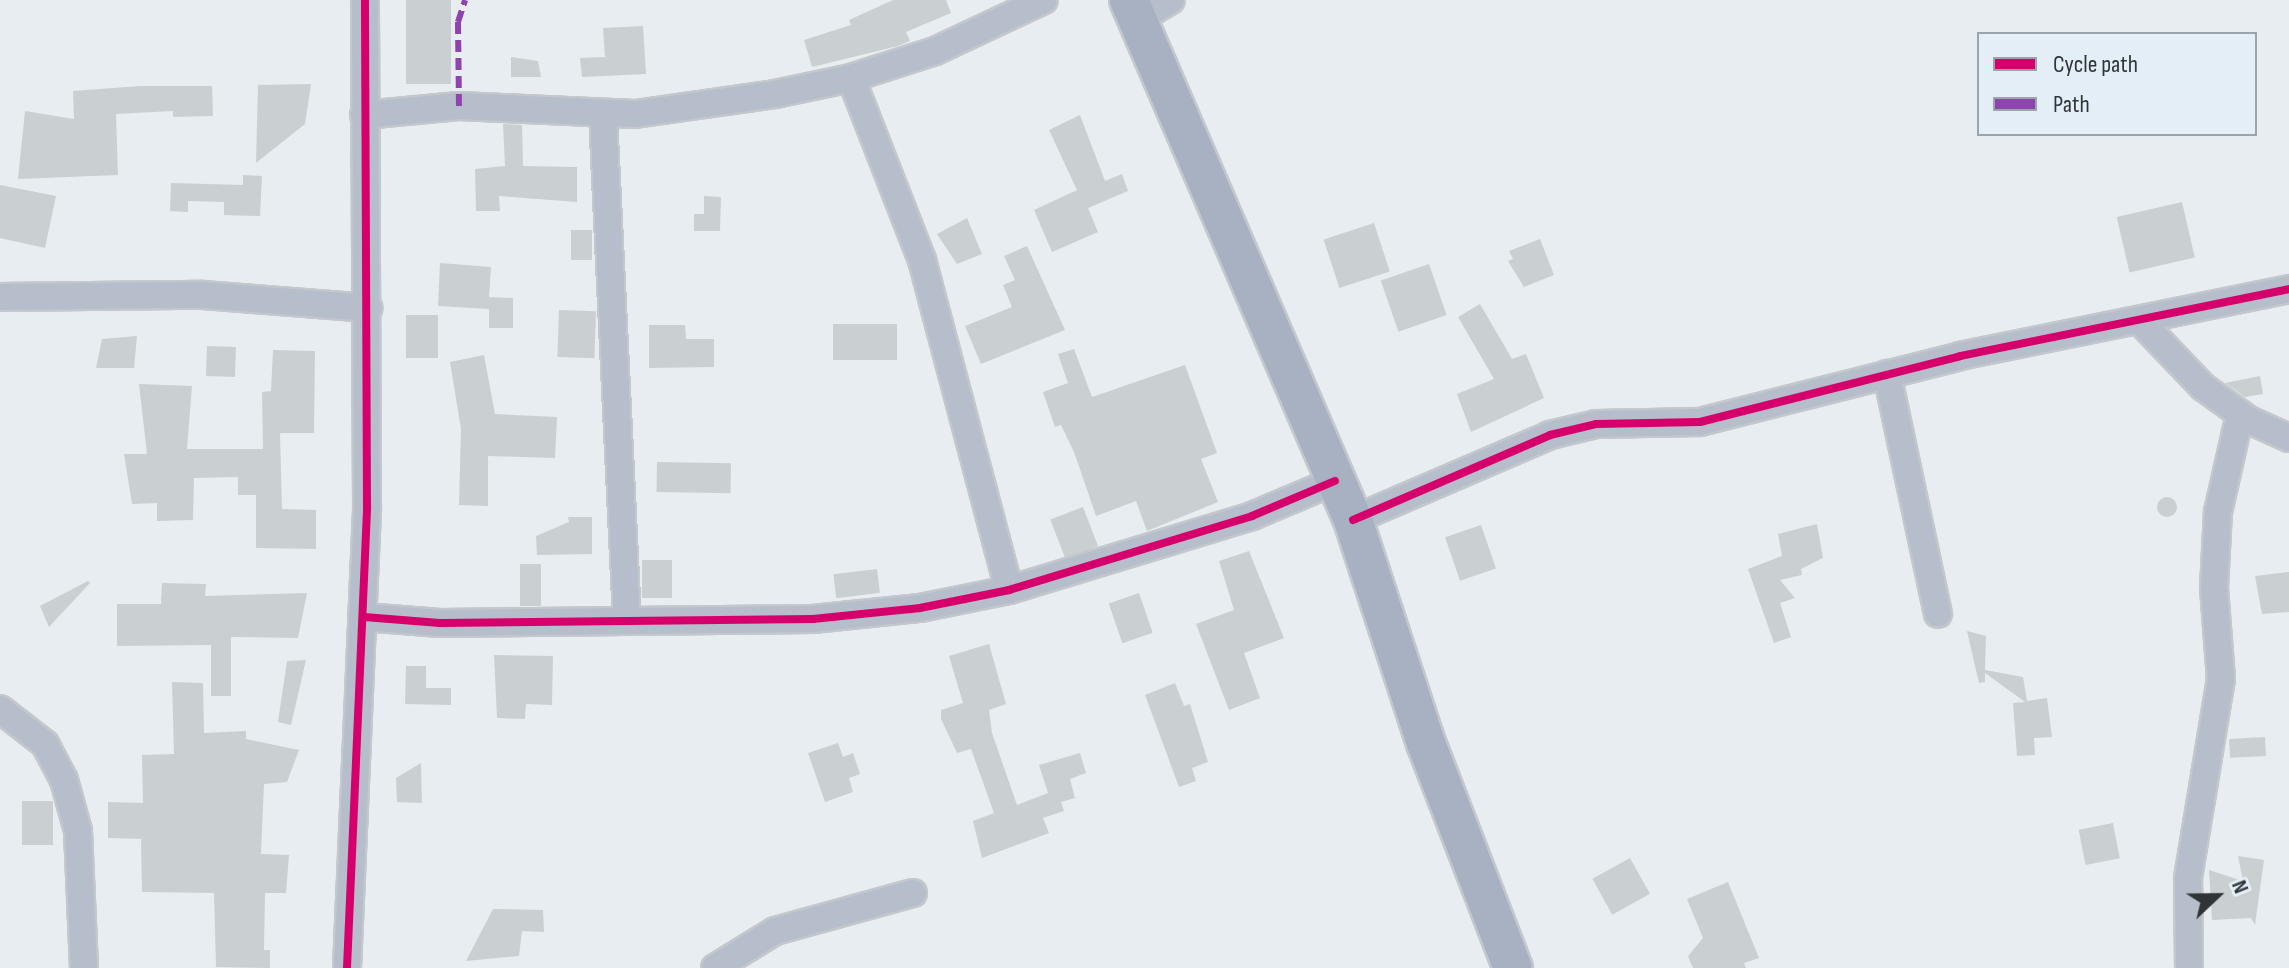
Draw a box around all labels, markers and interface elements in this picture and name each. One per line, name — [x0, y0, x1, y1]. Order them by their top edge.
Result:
legend — [1977, 32, 2257, 136]
text: Cycle path — [2053, 50, 2138, 79]
text: Path — [2053, 90, 2090, 119]
north arrow — [2177, 856, 2257, 936]
text: N — [2225, 876, 2254, 897]

